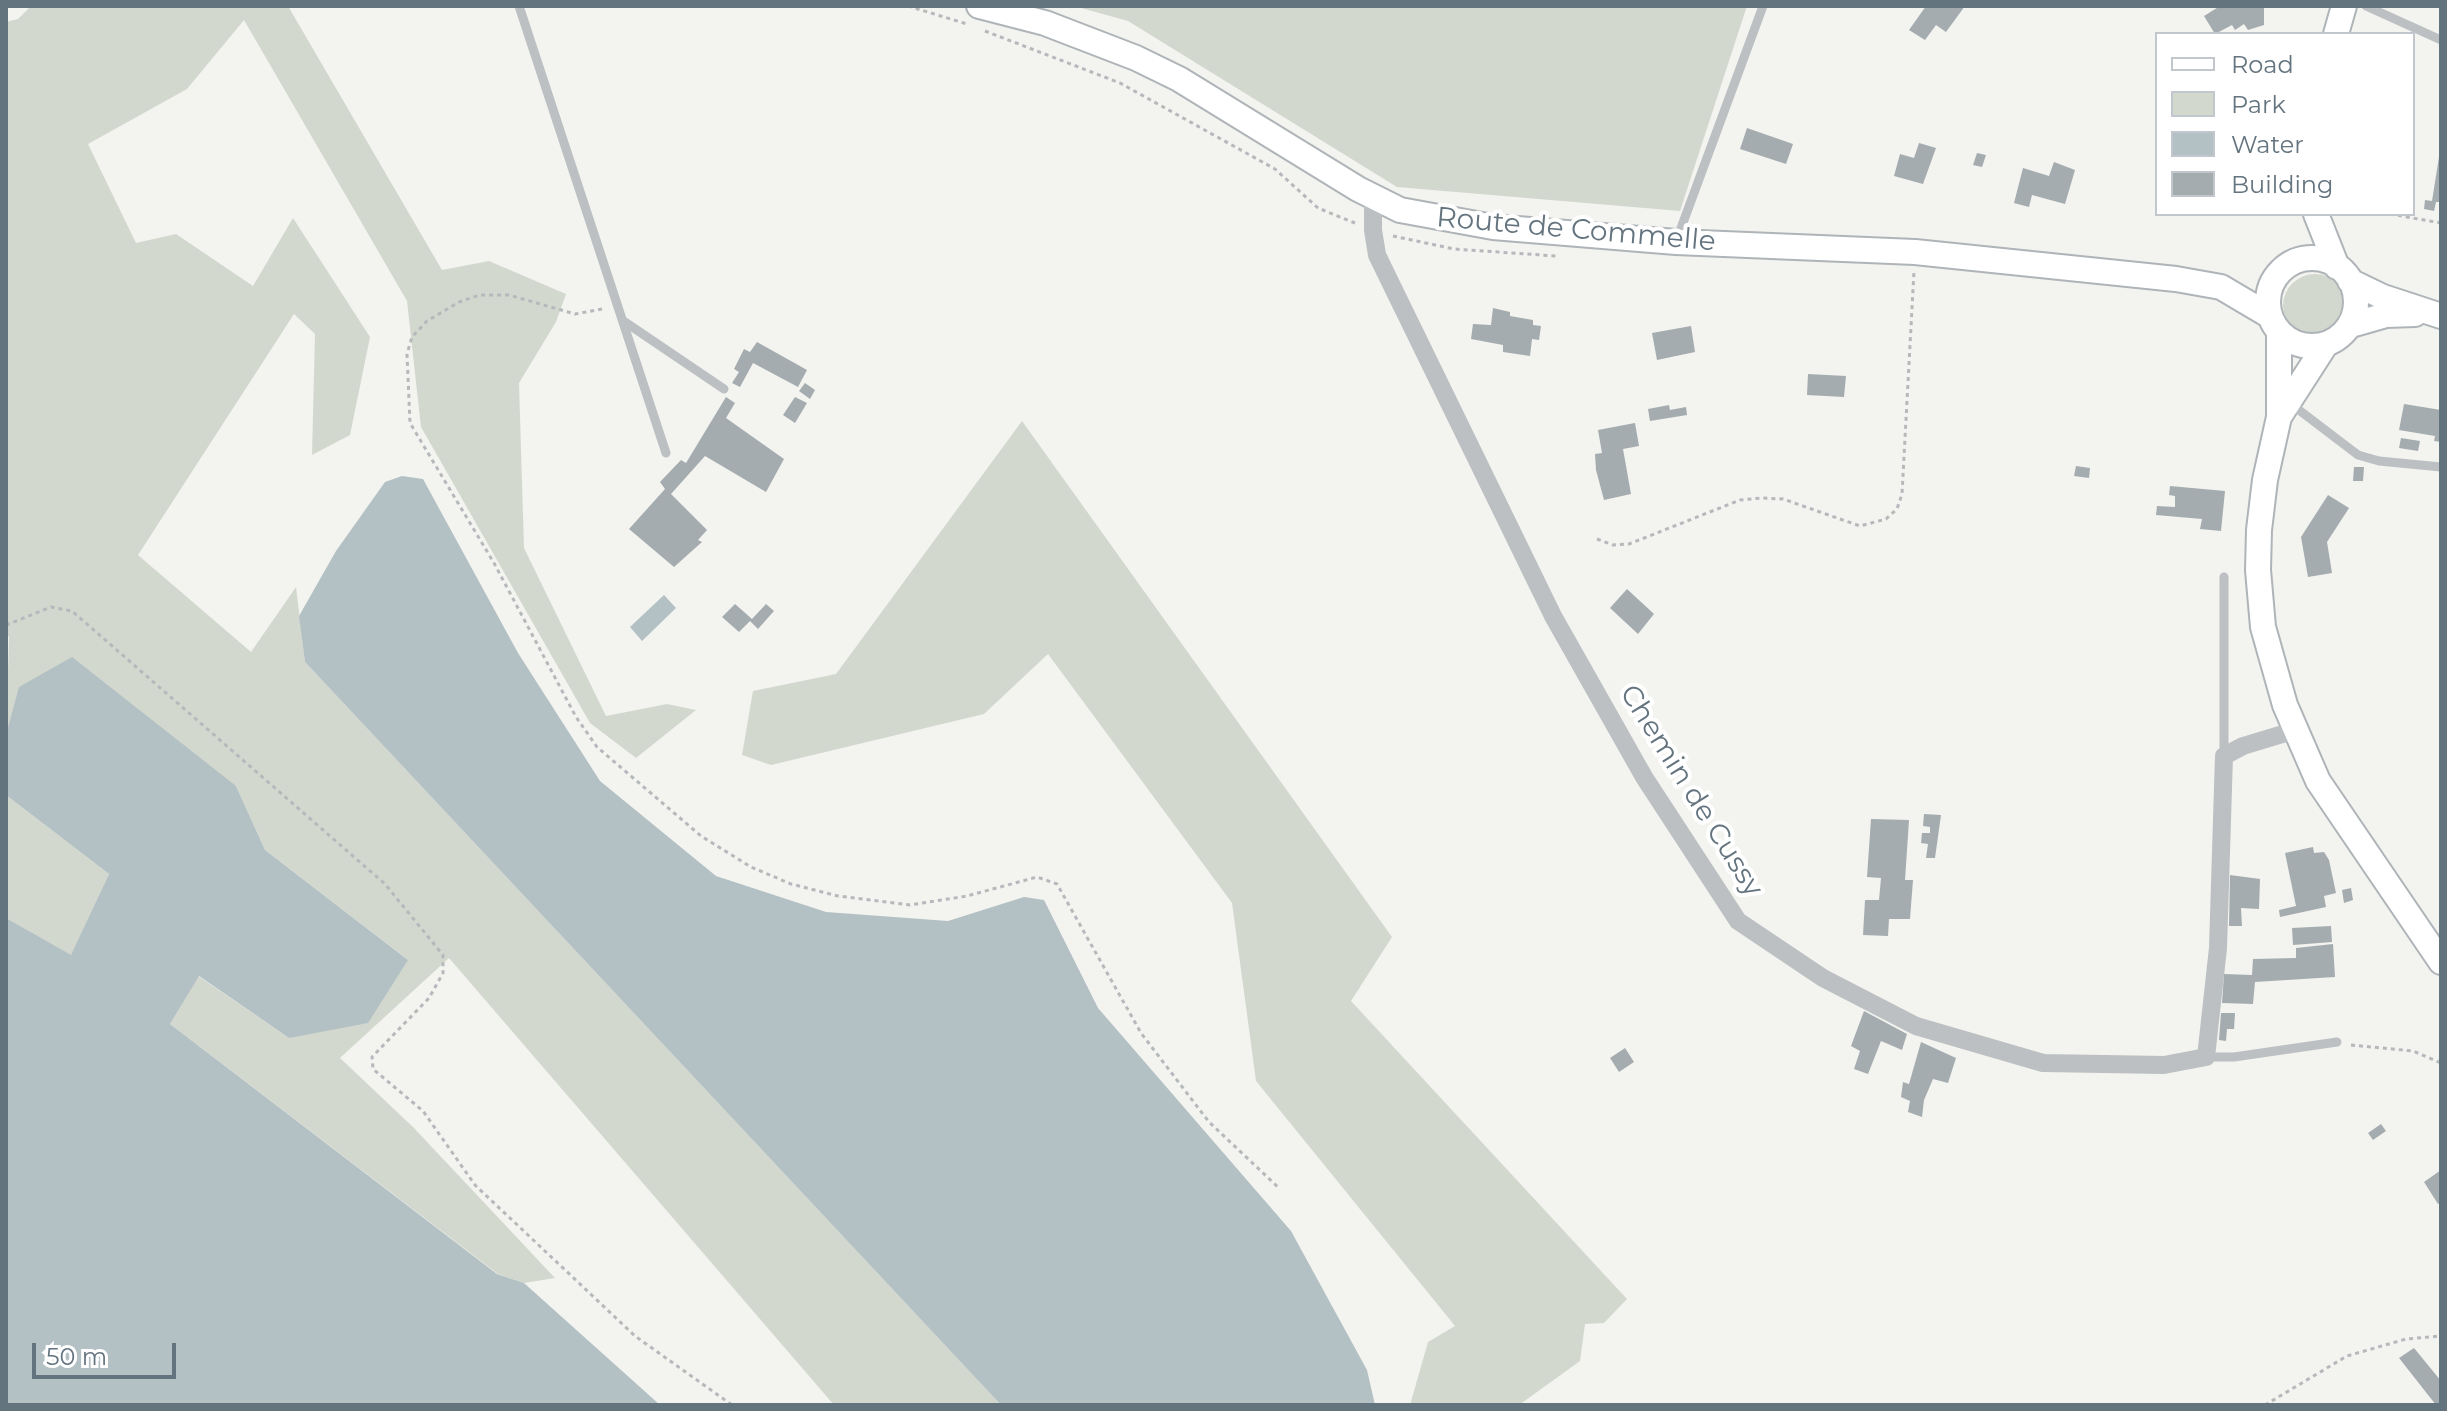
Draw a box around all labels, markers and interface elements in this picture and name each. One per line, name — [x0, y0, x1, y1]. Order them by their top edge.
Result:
legend — [2155, 32, 2415, 216]
text: Road — [2231, 50, 2294, 79]
text: Park — [2231, 90, 2286, 119]
text: Water — [2231, 130, 2304, 159]
text: Building — [2231, 170, 2334, 199]
street label: Route de Commelle — [1435, 201, 1717, 259]
street label: Chemin de Cussy — [1612, 679, 1770, 903]
scale bar — [36, 1327, 180, 1377]
text: 50 m — [46, 1342, 107, 1371]

